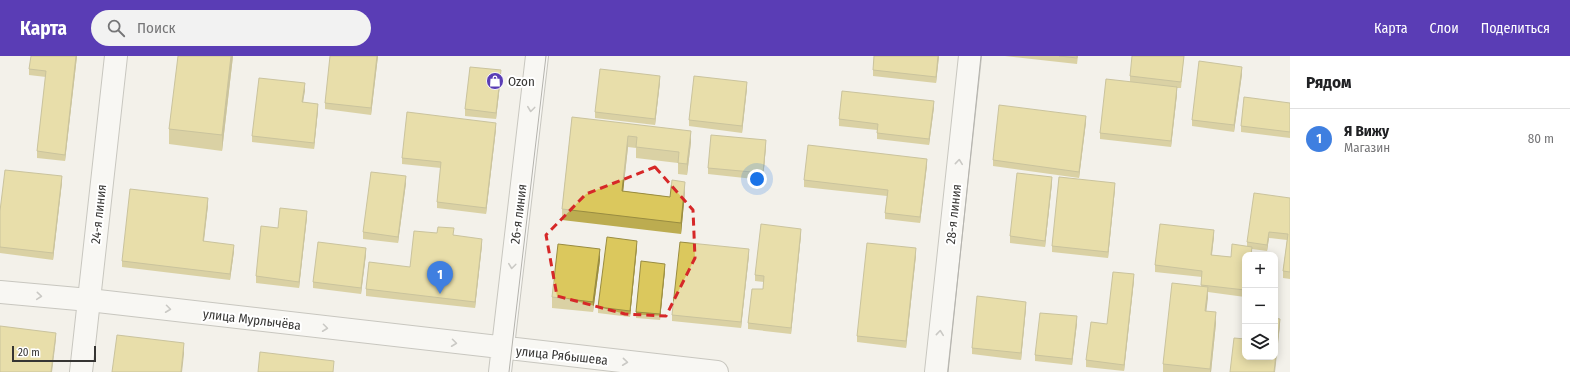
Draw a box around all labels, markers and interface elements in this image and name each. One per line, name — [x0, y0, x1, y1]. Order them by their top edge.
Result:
search box — [91, 10, 371, 46]
text: Карта — [20, 17, 67, 40]
icon: search — [105, 17, 127, 39]
text: Поиск — [137, 19, 175, 37]
text: Карта — [1374, 20, 1408, 37]
text: Слои — [1430, 20, 1459, 37]
text: Поделиться — [1481, 20, 1550, 37]
shop icon: Ozon — [485, 71, 505, 91]
text: Рядом — [1306, 72, 1351, 93]
place label: Ozon — [508, 74, 535, 89]
one-way arrow — [526, 106, 535, 112]
text: Я Вижу — [1344, 122, 1389, 140]
text: 1 — [1316, 131, 1322, 146]
text: 80 m — [1528, 131, 1554, 146]
text: Магазин — [1344, 140, 1390, 155]
one-way arrow — [954, 159, 963, 165]
your location — [747, 169, 767, 189]
street label: 24-я линия — [88, 183, 109, 245]
street label: 26-я линия — [507, 183, 530, 245]
street label: 28-я линия — [943, 183, 964, 245]
map controls — [1242, 252, 1278, 360]
button: + — [1242, 252, 1278, 288]
pin: 1 — [427, 261, 453, 294]
one-way arrow — [508, 263, 517, 269]
button: − — [1242, 288, 1278, 324]
one-way arrow — [36, 291, 42, 300]
one-way arrow — [165, 305, 171, 314]
street label: улица Мурлычёва — [202, 306, 302, 333]
one-way arrow — [322, 323, 328, 332]
button: layers — [1242, 324, 1278, 360]
one-way arrow — [936, 330, 945, 336]
one-way arrow — [451, 338, 457, 347]
street label: улица Рябышева — [515, 343, 609, 368]
scale bar — [12, 344, 96, 363]
text: 20 m — [18, 346, 40, 359]
one-way arrow — [622, 357, 628, 366]

